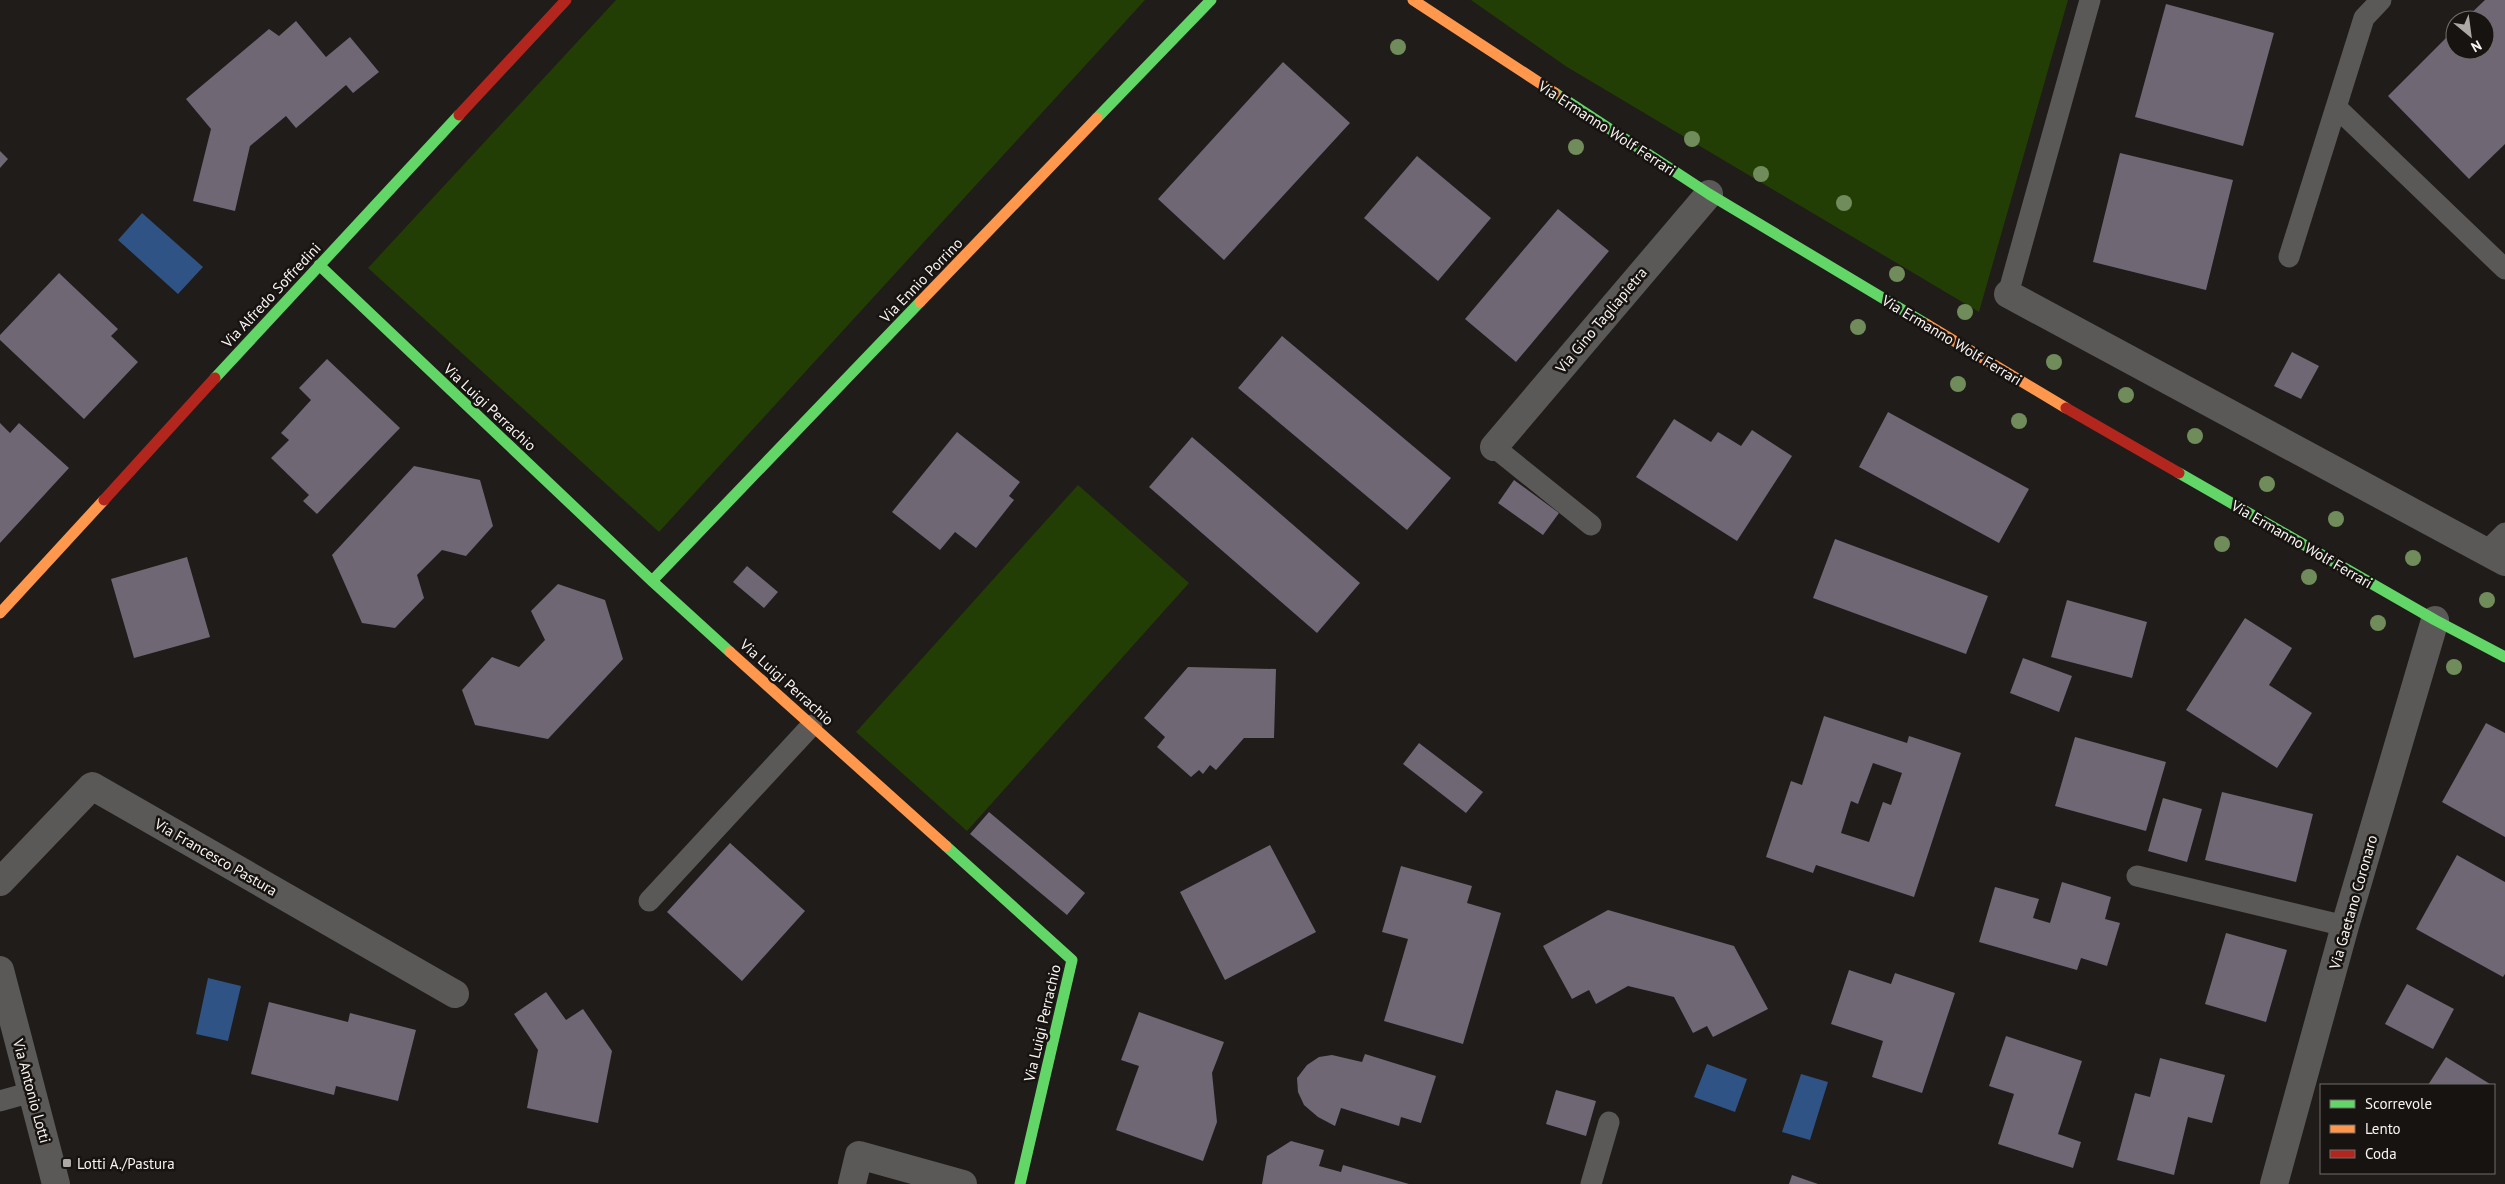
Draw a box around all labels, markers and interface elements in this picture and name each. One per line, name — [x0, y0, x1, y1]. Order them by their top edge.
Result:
north arrow — [2445, 10, 2495, 60]
text: N — [2468, 36, 2485, 56]
street label: Via Ermanno Wolf Ferrari — [1534, 76, 1679, 180]
street label: Via Ennio Porrino — [875, 234, 966, 327]
street label: Via Alfredo Soffredini — [217, 239, 325, 352]
street label: Via Gino Tagliapietra — [1551, 263, 1651, 378]
street label: Via Ermanno Wolf Ferrari — [1878, 290, 2025, 389]
street label: Via Luigi Perrachio — [439, 359, 540, 455]
street label: Via Ermanno Wolf Ferrari — [2227, 495, 2376, 592]
street label: Via Luigi Perrachio — [735, 634, 838, 729]
street label: Via Francesco Pastura — [150, 814, 281, 900]
street label: Via Gaetano Coronaro — [2324, 833, 2381, 972]
street label: Via Luigi Perrachio — [1019, 963, 1065, 1084]
street label: Via Antonio Lotti — [9, 1036, 55, 1145]
legend — [2320, 1084, 2495, 1174]
text: Scorrevole — [2365, 1094, 2432, 1113]
text: Lento — [2365, 1119, 2401, 1138]
text: Coda — [2365, 1144, 2397, 1163]
place label: Lotti A./Pastura — [77, 1154, 175, 1173]
marker: Lotti A./Pastura — [61, 1157, 73, 1169]

